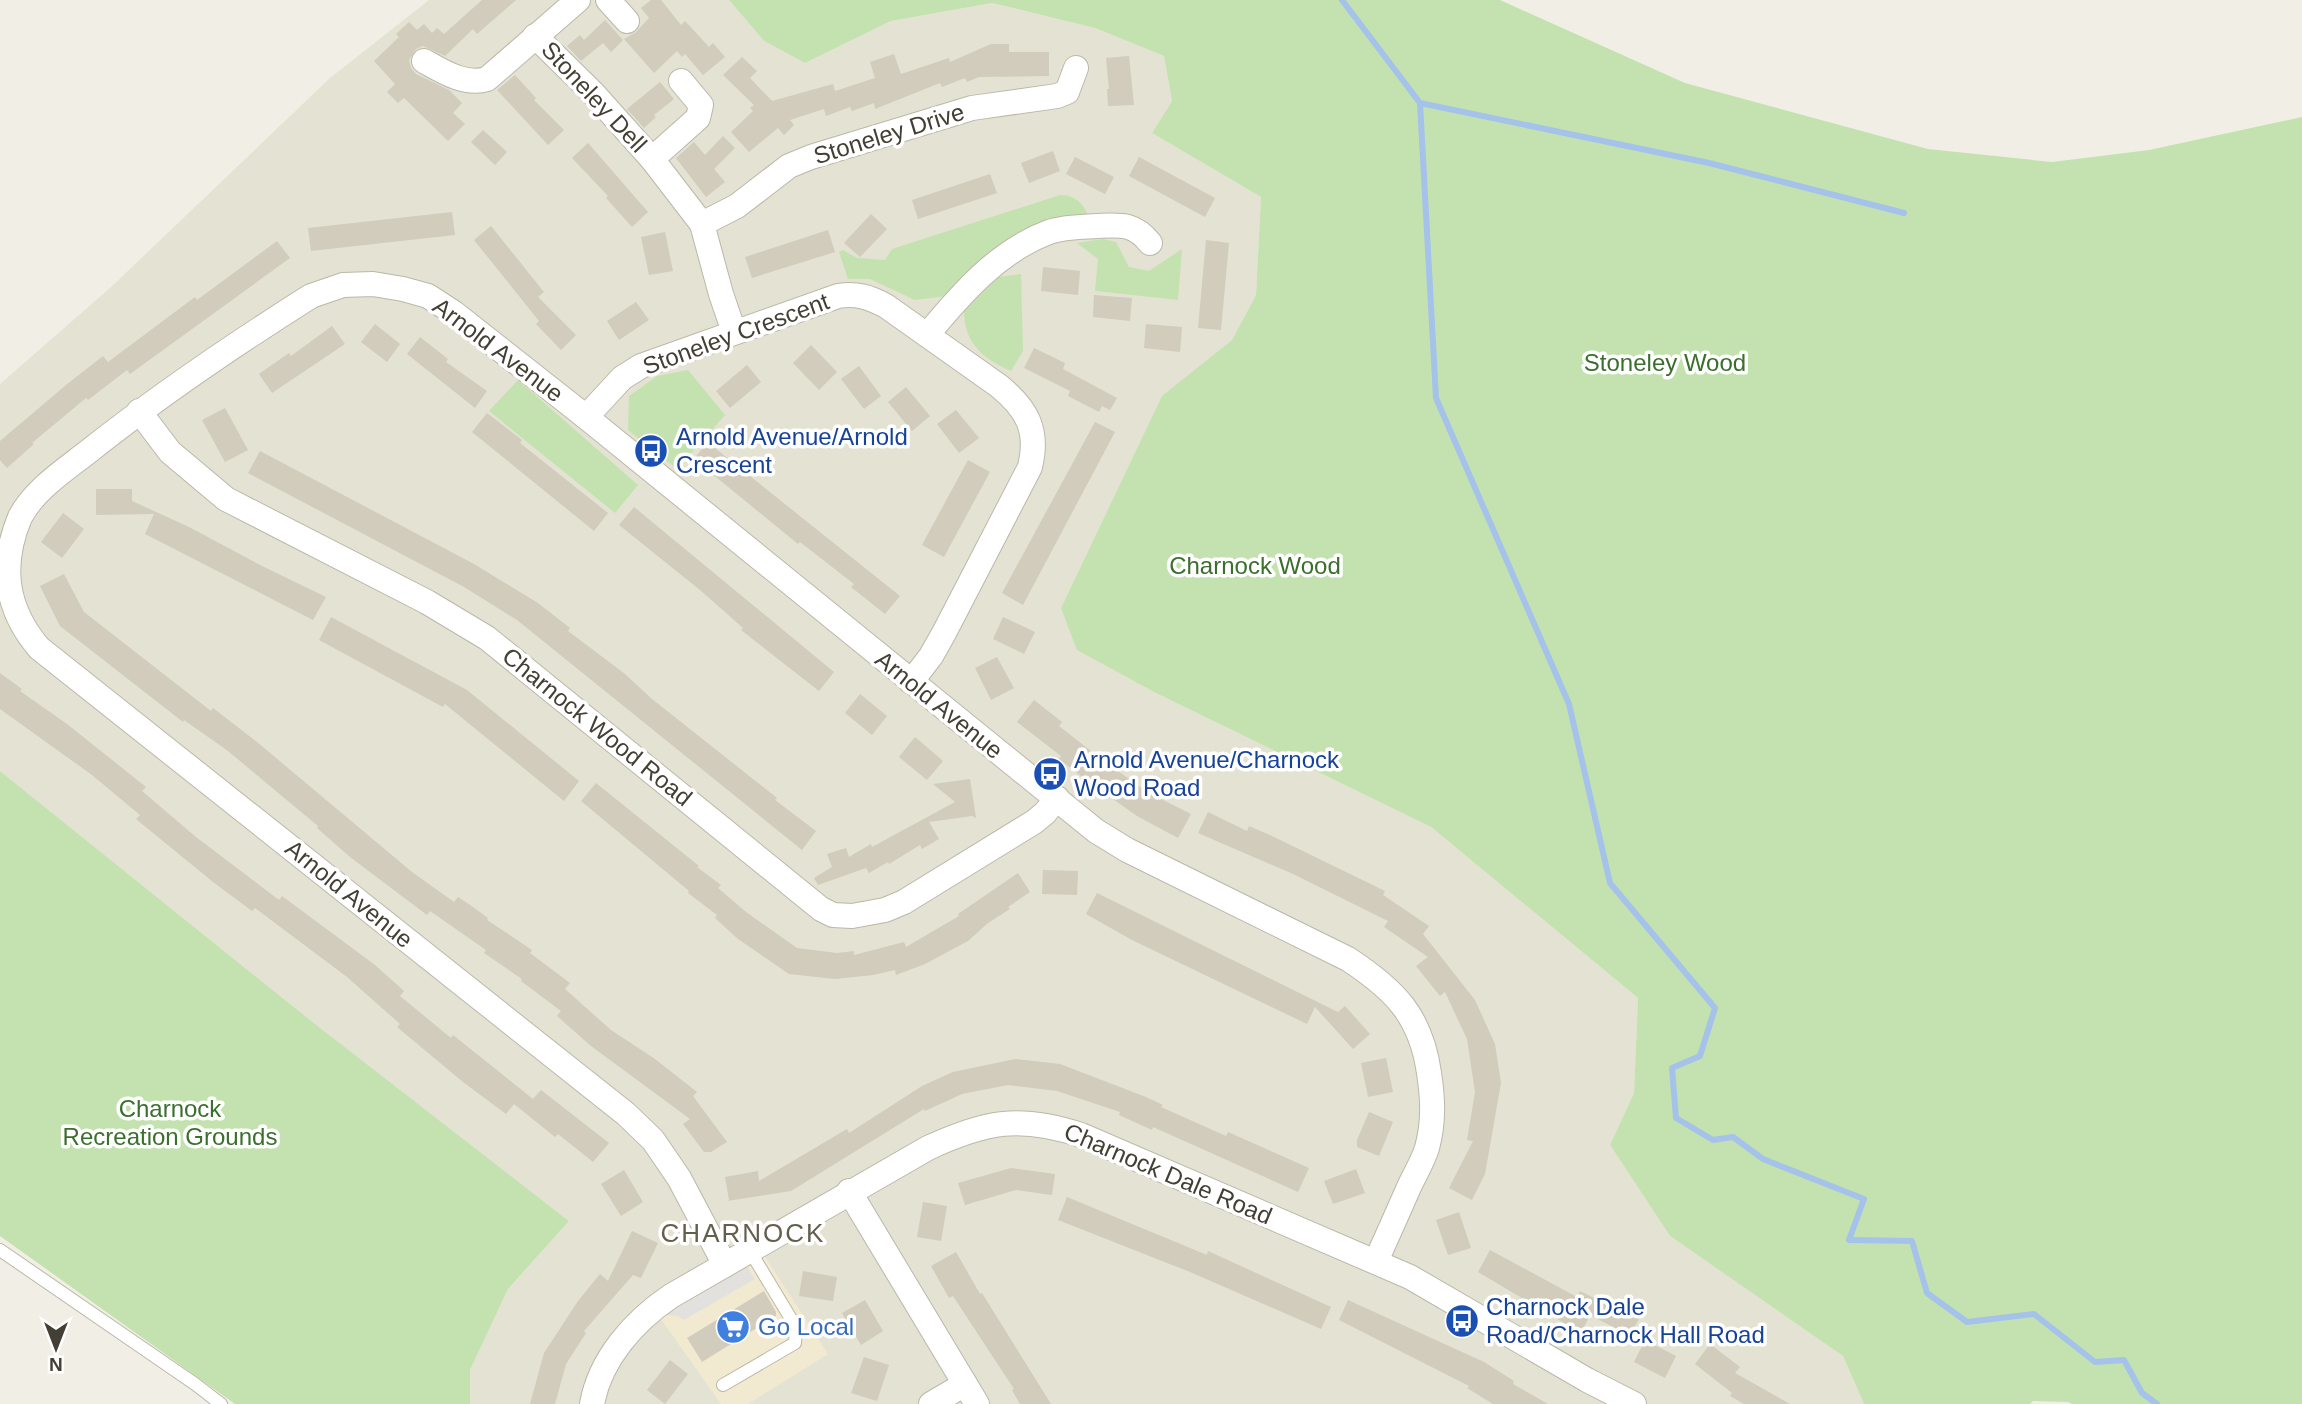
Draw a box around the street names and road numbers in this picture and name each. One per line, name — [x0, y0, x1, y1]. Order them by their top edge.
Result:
street label: Stoneley Dell — [536, 36, 652, 158]
street label: Stoneley Drive — [810, 98, 967, 169]
street label: Stoneley Crescent — [639, 287, 833, 380]
street label: Arnold Avenue — [428, 292, 569, 407]
street label: Charnock Wood Road — [497, 642, 697, 811]
street label: Arnold Avenue — [870, 645, 1008, 764]
street label: Arnold Avenue — [280, 834, 418, 953]
street label: Charnock Dale Road — [1060, 1118, 1276, 1229]

